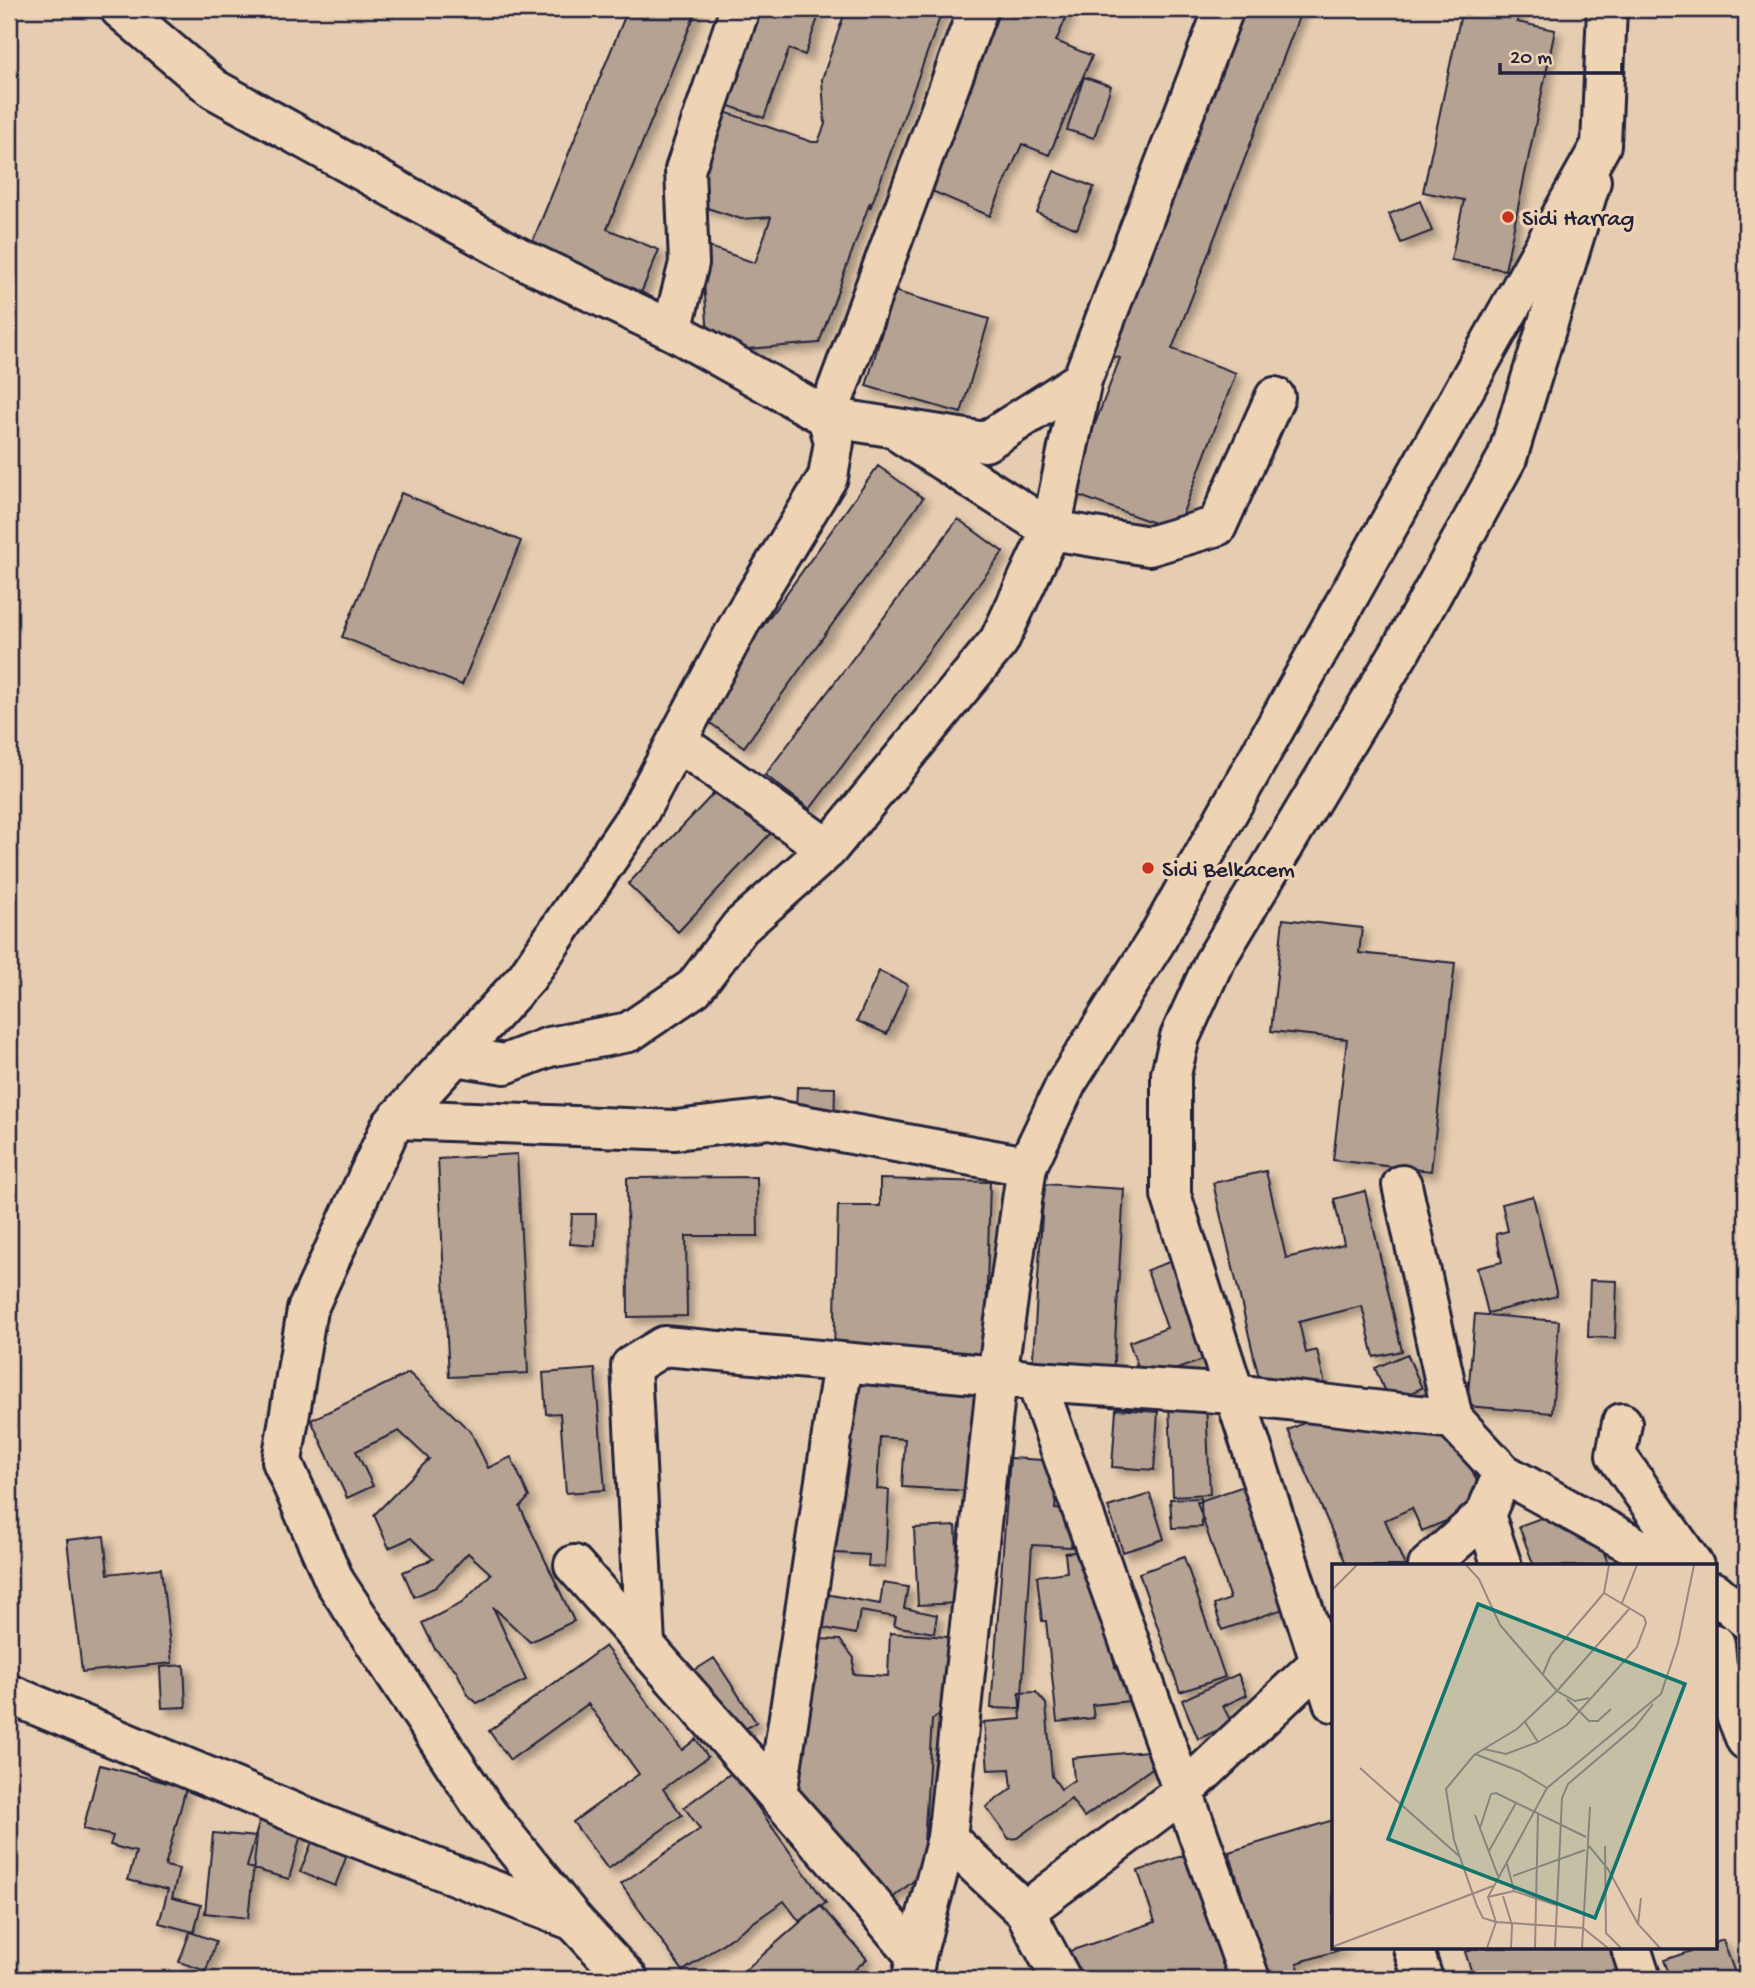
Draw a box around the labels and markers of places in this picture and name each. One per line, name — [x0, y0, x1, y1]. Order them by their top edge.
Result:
place label: Sidi Harrag — [1522, 206, 1634, 235]
marker: Sidi Harrag — [1500, 209, 1516, 225]
place label: Sidi Belkacem — [1162, 857, 1295, 886]
marker: Sidi Belkacem — [1140, 860, 1156, 876]

